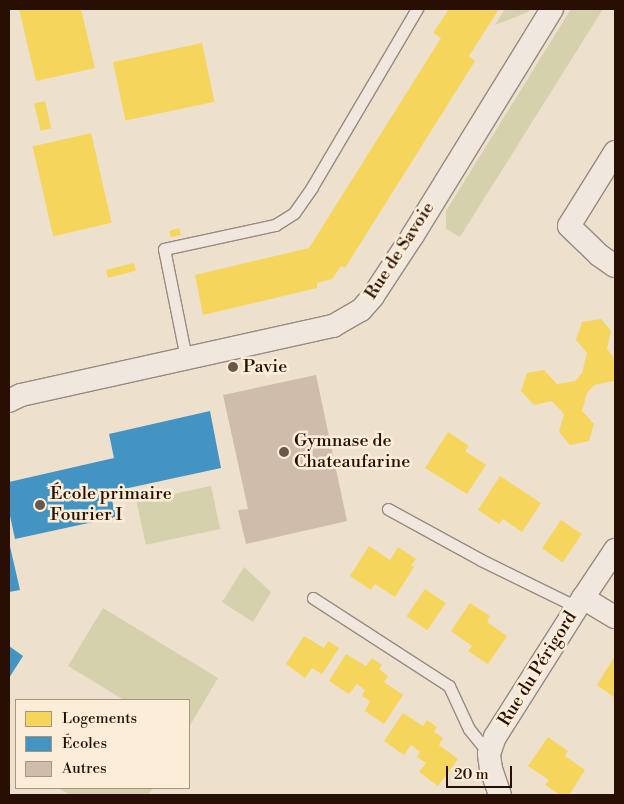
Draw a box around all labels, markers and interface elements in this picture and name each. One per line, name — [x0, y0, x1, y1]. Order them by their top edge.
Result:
street label: Rue de Savoie — [361, 198, 439, 304]
place label: Pavie — [243, 356, 287, 378]
marker: Pavie — [227, 361, 239, 373]
place label: Gymnase de Chateaufarine — [294, 431, 410, 474]
marker: Gymnase de Chateaufarine — [278, 446, 290, 458]
place label: École primaire Fourier I — [50, 484, 172, 526]
marker: École primaire Fourier I — [34, 499, 46, 511]
street label: Rue du Périgord — [494, 608, 582, 730]
legend — [15, 699, 190, 789]
text: Logements — [62, 709, 137, 728]
text: Écoles — [62, 734, 107, 753]
scale bar — [449, 756, 515, 788]
text: Autres — [62, 759, 107, 778]
text: 20 m — [454, 765, 489, 784]

